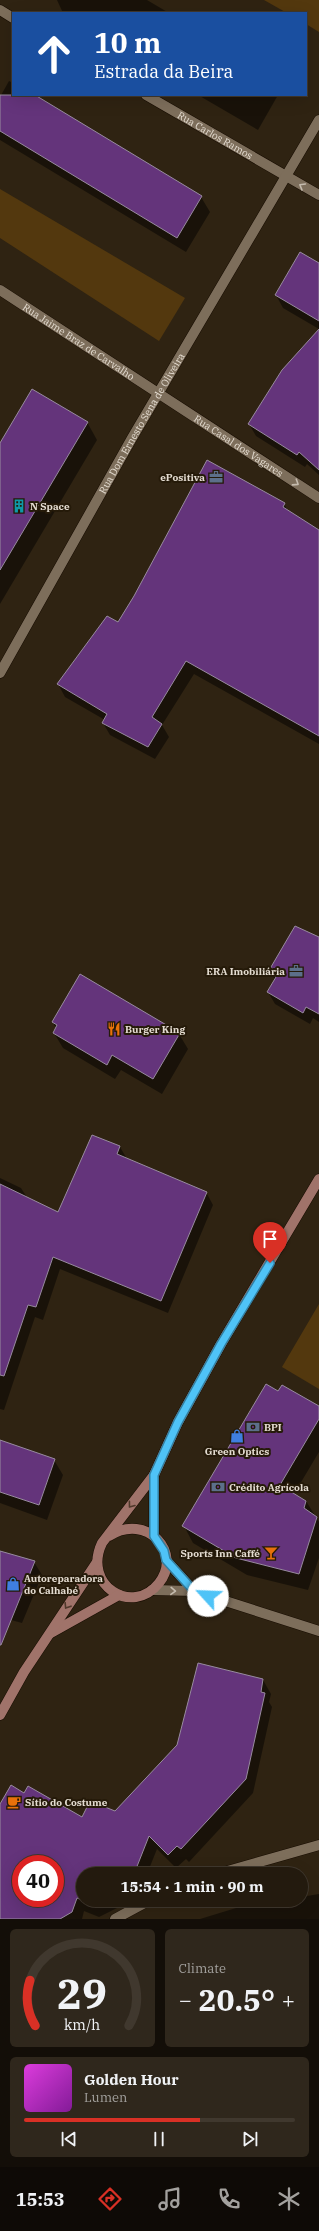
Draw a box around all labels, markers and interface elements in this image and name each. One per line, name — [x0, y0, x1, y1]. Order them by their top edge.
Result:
text: 10 m — [94, 24, 161, 61]
icon: ahead — [28, 28, 80, 80]
text: Estrada da Beira — [94, 60, 233, 83]
street label: Rua Carlos Ramos — [175, 109, 255, 162]
one-way arrow — [299, 183, 306, 190]
street label: Rua Jaime Braz de Carvalho — [20, 301, 137, 383]
street label: Rua Dom Ernesto Sena de Oliveira — [96, 350, 188, 496]
street label: Rua Casal dos Vagares — [191, 412, 286, 480]
office icon: ePositiva — [208, 469, 224, 485]
place label: ePositiva — [160, 471, 205, 484]
one-way arrow — [292, 479, 299, 486]
building icon: N Space — [11, 498, 27, 514]
place label: N Space — [30, 500, 70, 513]
office icon: ERA Imobiliária — [288, 963, 304, 979]
place label: ERA Imobiliária — [206, 965, 285, 978]
restaurant icon: Burger King — [106, 1021, 122, 1037]
place label: Burger King — [125, 1023, 185, 1036]
pin — [253, 1222, 287, 1263]
icon: arrive — [259, 1228, 281, 1250]
bank icon: BPI — [245, 1419, 261, 1435]
place label: BPI — [264, 1421, 282, 1434]
shop icon: Green Optics — [229, 1428, 245, 1444]
place label: Green Optics — [205, 1445, 269, 1458]
bank icon: Crédito Agrícola — [210, 1479, 226, 1495]
place label: Crédito Agrícola — [229, 1481, 309, 1494]
one-way arrow — [129, 1501, 136, 1508]
bar icon: Sports Inn Caffé — [263, 1545, 279, 1561]
place label: Sports Inn Caffé — [181, 1547, 260, 1560]
place label: Autoreparadora do Calhabé — [24, 1572, 103, 1597]
position arrow — [187, 1575, 229, 1617]
shop icon: Autoreparadora do Calhabé — [5, 1576, 21, 1592]
one-way arrow — [170, 1586, 176, 1595]
one-way arrow — [64, 1602, 72, 1609]
cafe icon: Sítio do Costume — [6, 1794, 22, 1810]
place label: Sítio do Costume — [25, 1796, 108, 1809]
speed limit sign: 40 — [12, 1855, 64, 1907]
text: 15:54 · 1 min · 90 m — [120, 1877, 264, 1896]
text: Climate — [179, 1960, 226, 1977]
text: 29 — [57, 1966, 107, 2020]
text: 20.5° — [198, 1980, 275, 2019]
text: − — [179, 1985, 192, 2014]
text: + — [282, 1985, 295, 2014]
text: km/h — [64, 2015, 100, 2034]
text: Golden Hour — [84, 2070, 179, 2089]
text: Lumen — [84, 2089, 127, 2106]
icon: previous — [58, 2128, 80, 2150]
icon: pause — [148, 2128, 170, 2150]
icon: next — [239, 2128, 261, 2150]
icon: directions — [96, 2185, 124, 2213]
icon: music — [156, 2185, 184, 2213]
icon: phone — [215, 2185, 243, 2213]
icon: climate — [275, 2185, 303, 2213]
text: 15:53 — [16, 2188, 64, 2211]

